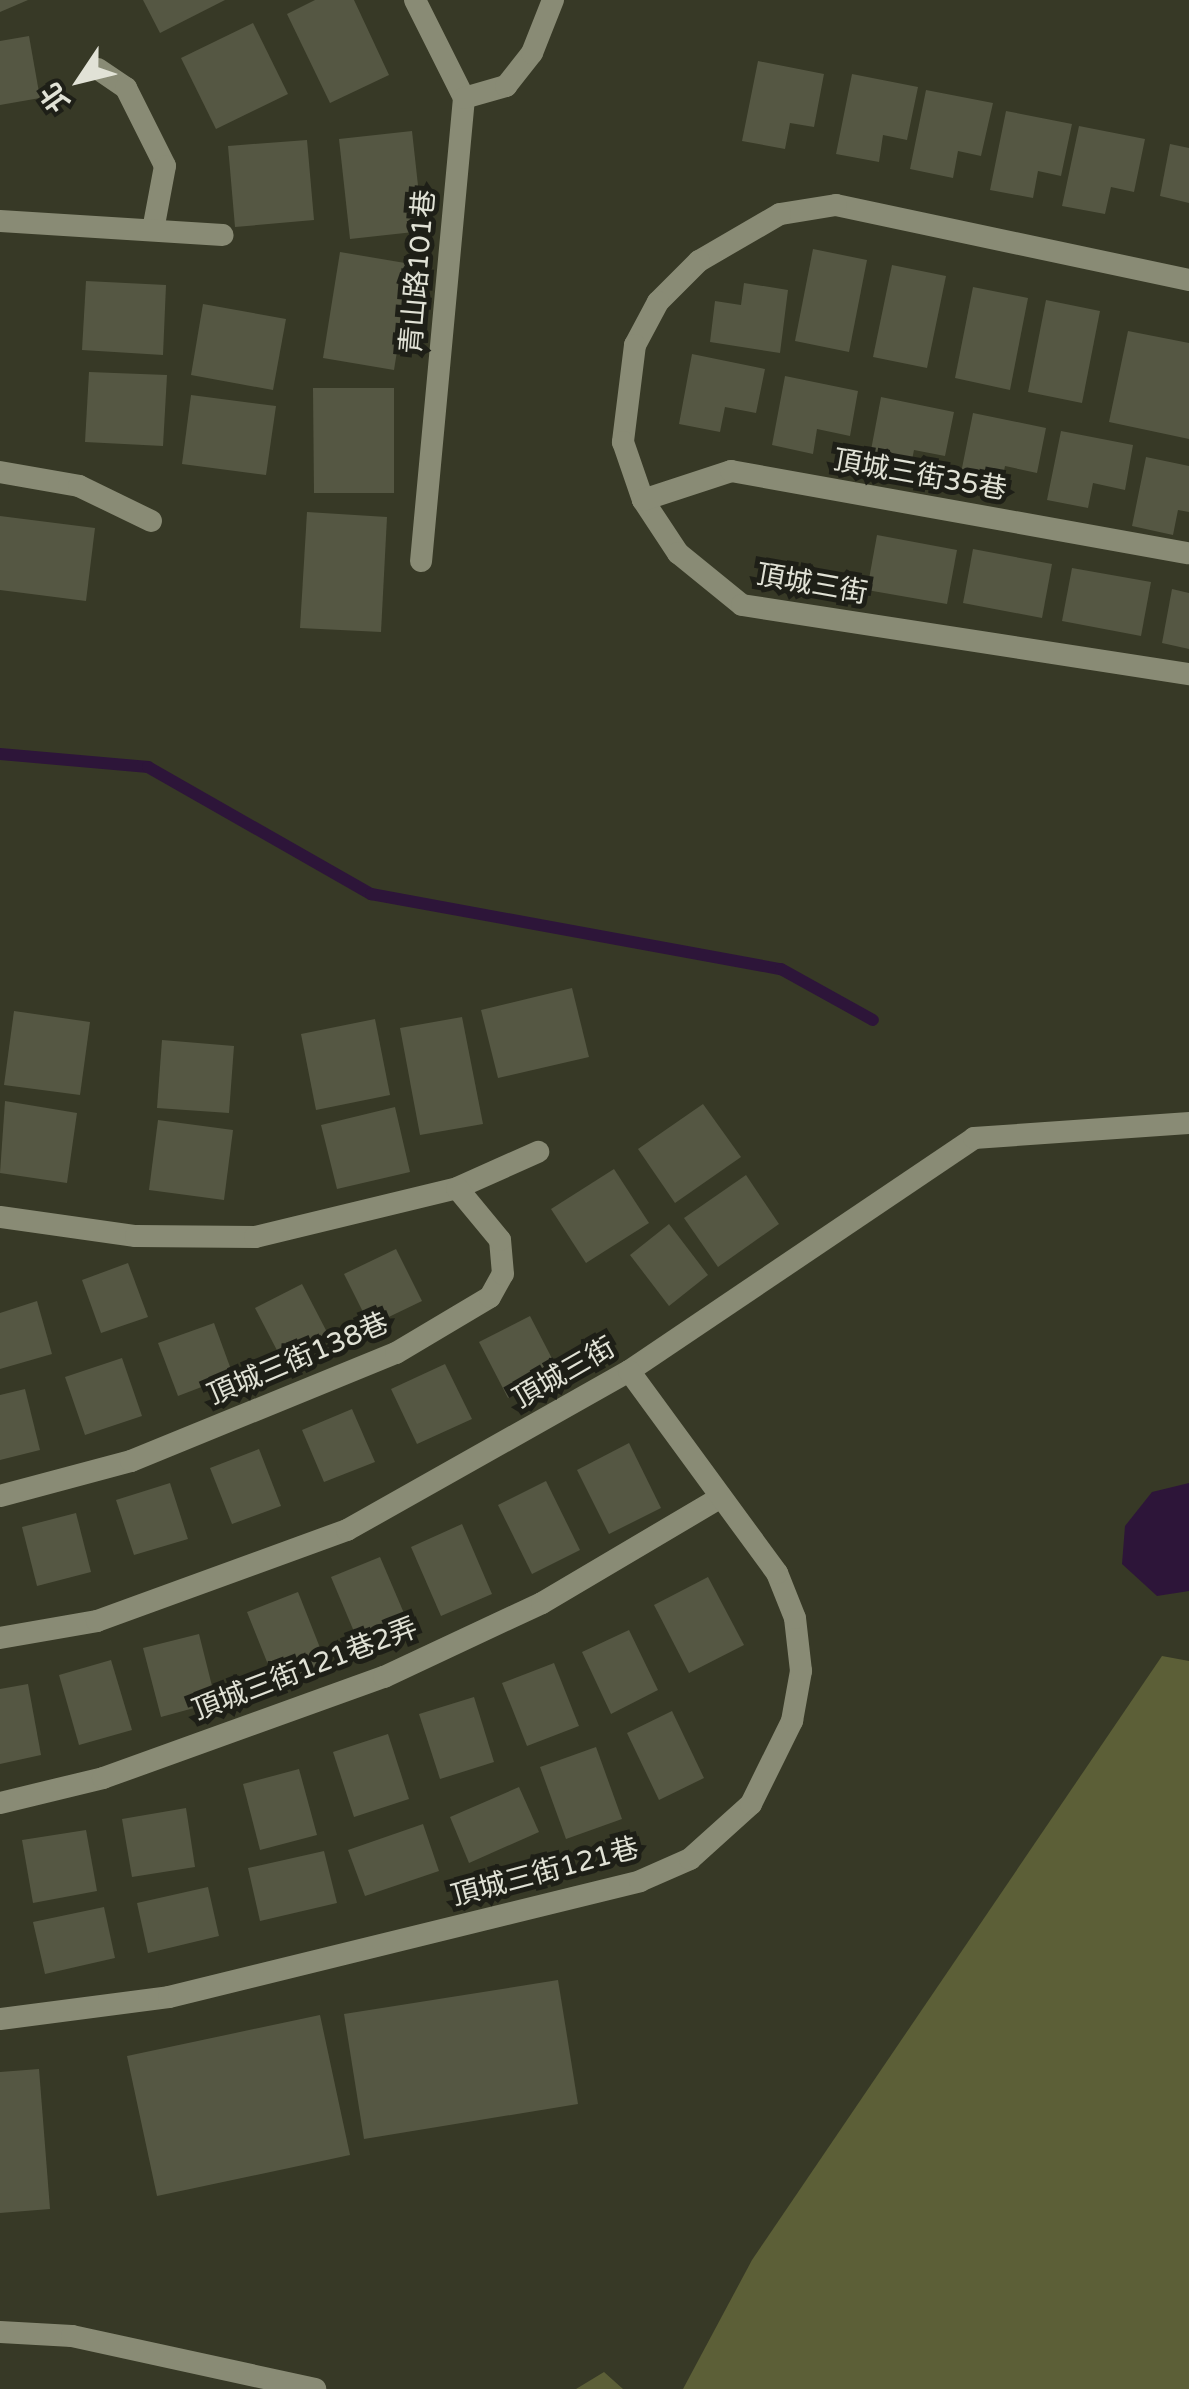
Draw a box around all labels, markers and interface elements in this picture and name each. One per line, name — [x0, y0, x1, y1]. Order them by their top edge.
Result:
north arrow — [30, 30, 130, 130]
text: 北 — [33, 76, 77, 118]
street label: 青山路101巷 — [394, 188, 442, 356]
street label: 頂城三街35巷 — [831, 443, 1009, 507]
street label: 頂城三街 — [754, 558, 870, 610]
street label: 頂城三街138巷 — [203, 1306, 393, 1412]
street label: 頂城三街 — [507, 1330, 621, 1416]
street label: 頂城三街121巷2弄 — [188, 1611, 422, 1727]
street label: 頂城三街121巷 — [448, 1831, 642, 1913]

